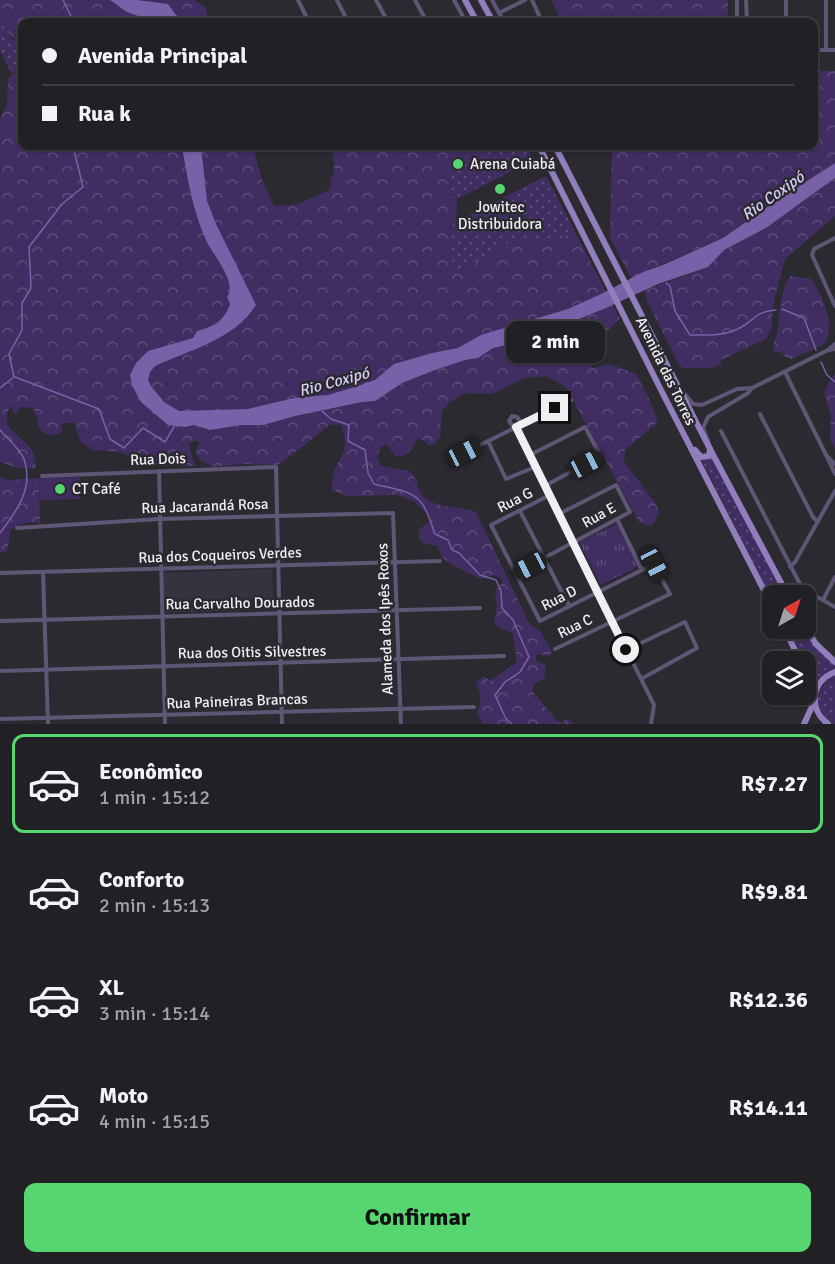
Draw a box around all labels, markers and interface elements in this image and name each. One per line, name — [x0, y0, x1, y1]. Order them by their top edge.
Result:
text: Avenida Principal — [78, 42, 247, 69]
text: Rua k — [78, 100, 131, 127]
place label: Arena Cuiabá — [470, 155, 555, 173]
marker: Arena Cuiabá — [451, 157, 465, 171]
water label: Rio Coxipó — [738, 166, 810, 225]
marker: Jowitec Distribuidora — [493, 182, 507, 196]
place label: Jowitec Distribuidora — [458, 198, 542, 233]
street label: Avenida das Torres — [632, 314, 700, 429]
callout: 2 min — [506, 321, 604, 363]
text: 2 min — [531, 329, 580, 354]
water label: Rio Coxipó — [297, 363, 373, 401]
route end — [541, 394, 568, 421]
car — [444, 437, 484, 469]
car — [566, 448, 606, 480]
street label: Rua Dois — [130, 449, 187, 469]
place label: CT Café — [72, 480, 121, 498]
marker: CT Café — [53, 482, 67, 496]
street label: Rua G — [494, 483, 536, 517]
street label: Rua Jacarandá Rosa — [141, 495, 269, 517]
street label: Rua E — [579, 498, 619, 532]
street label: Alameda dos Ipês Roxos — [373, 542, 397, 695]
street label: Rua dos Coqueiros Verdes — [138, 543, 302, 567]
car — [638, 544, 670, 584]
car — [510, 550, 550, 582]
street label: Rua D — [538, 581, 580, 615]
north arrow — [762, 585, 816, 639]
map controls — [762, 585, 816, 705]
street label: Rua Carvalho Dourados — [165, 593, 315, 613]
street label: Rua C — [554, 610, 596, 642]
route start — [612, 636, 639, 663]
street label: Rua dos Oitis Silvestres — [178, 642, 327, 662]
button: layers — [762, 651, 816, 705]
street label: Rua Paineiras Brancas — [166, 690, 309, 712]
icon: car — [27, 757, 81, 811]
text: Econômico — [99, 758, 203, 785]
text: R$7.27 — [741, 770, 808, 797]
text: 1 min · 15:12 — [99, 785, 210, 810]
icon: car — [27, 865, 81, 919]
text: Conforto — [99, 866, 184, 893]
text: R$9.81 — [741, 878, 808, 905]
text: 2 min · 15:13 — [99, 893, 210, 918]
icon: car — [27, 973, 81, 1027]
text: XL — [99, 974, 124, 1001]
text: R$12.36 — [729, 986, 808, 1013]
text: 3 min · 15:14 — [99, 1001, 210, 1026]
icon: car — [27, 1081, 81, 1135]
text: Moto — [99, 1082, 148, 1109]
text: R$14.11 — [729, 1094, 808, 1121]
text: 4 min · 15:15 — [99, 1109, 210, 1134]
button: Confirmar — [24, 1183, 811, 1252]

